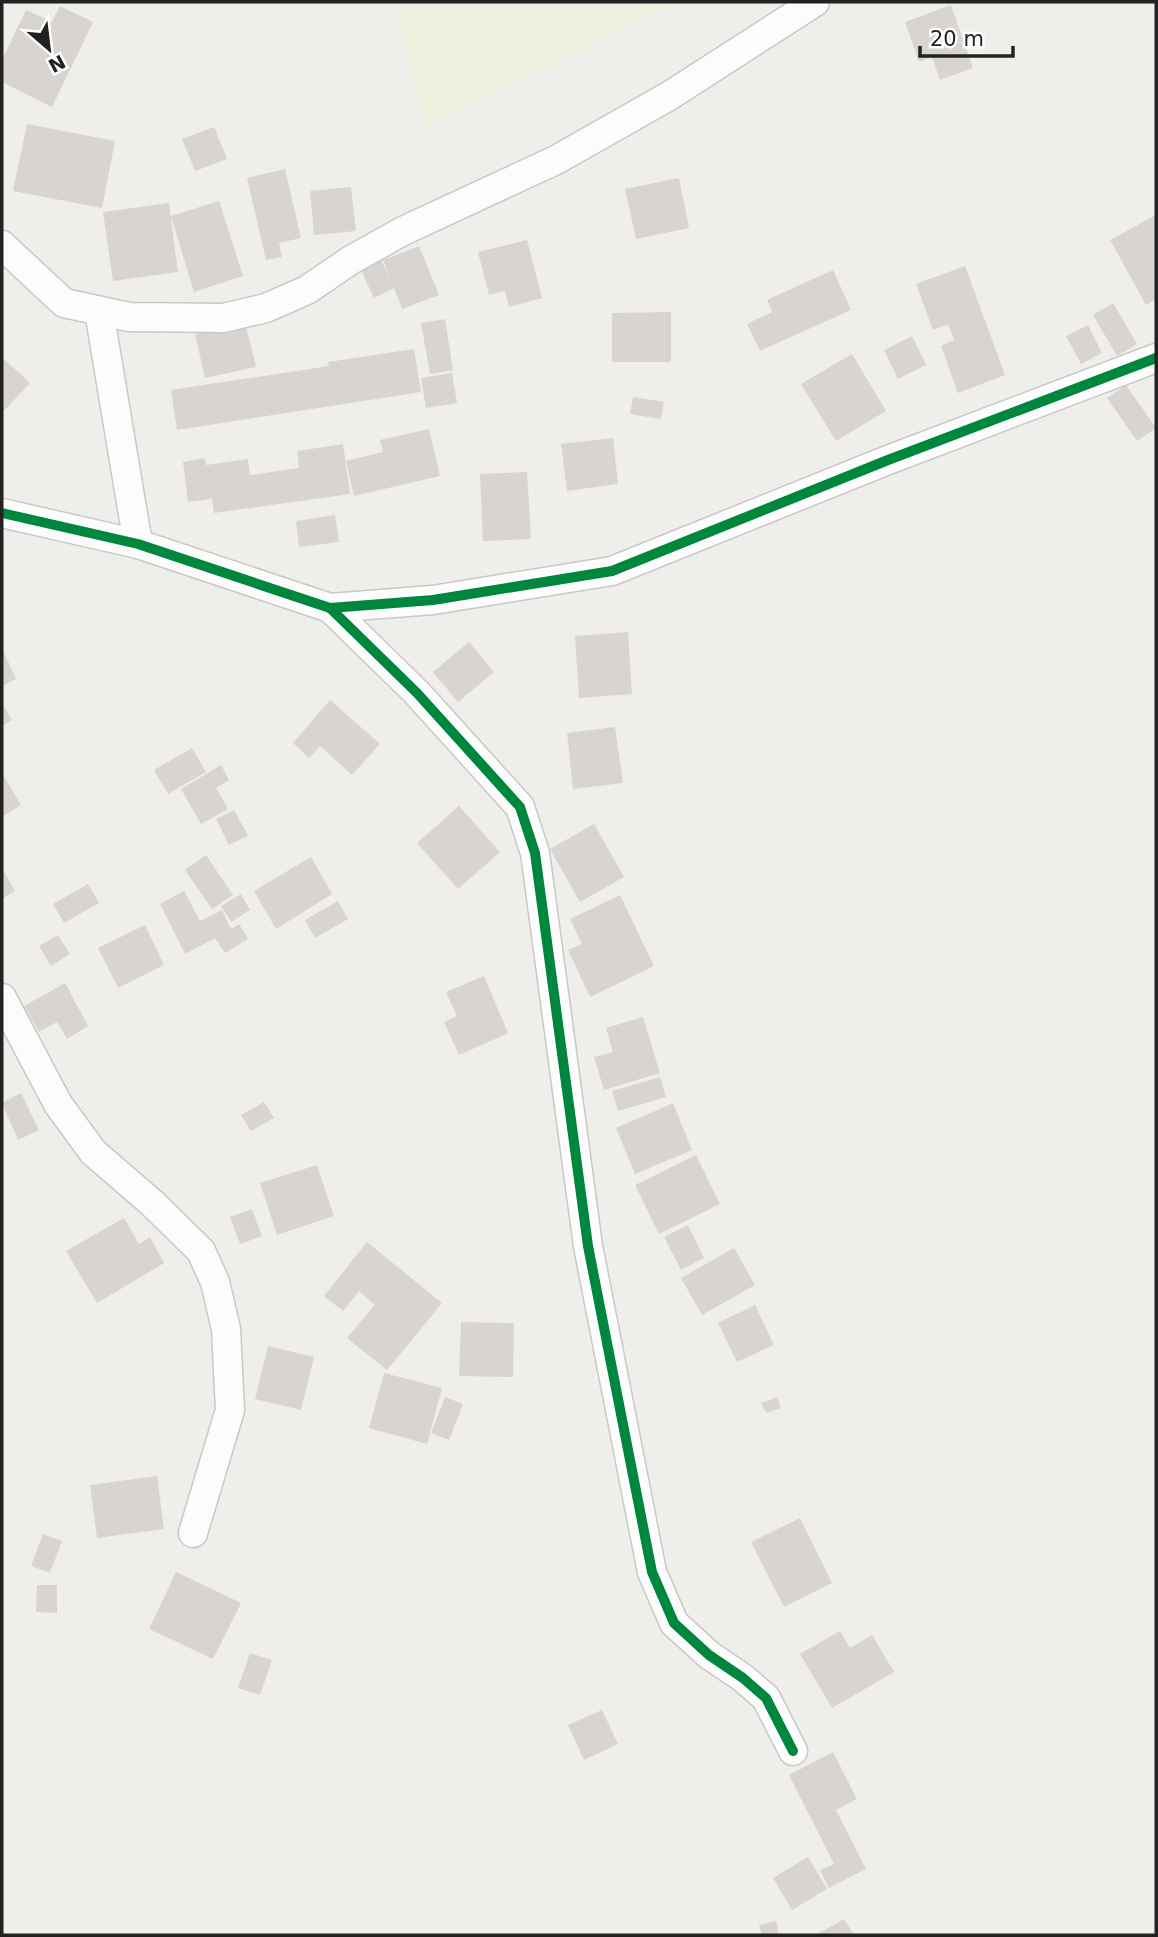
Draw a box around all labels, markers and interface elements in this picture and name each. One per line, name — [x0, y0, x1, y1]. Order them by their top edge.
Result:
north arrow — [14, 14, 84, 84]
scale bar — [920, 14, 1013, 58]
text: 20 m — [930, 27, 984, 51]
text: N — [45, 51, 69, 77]

